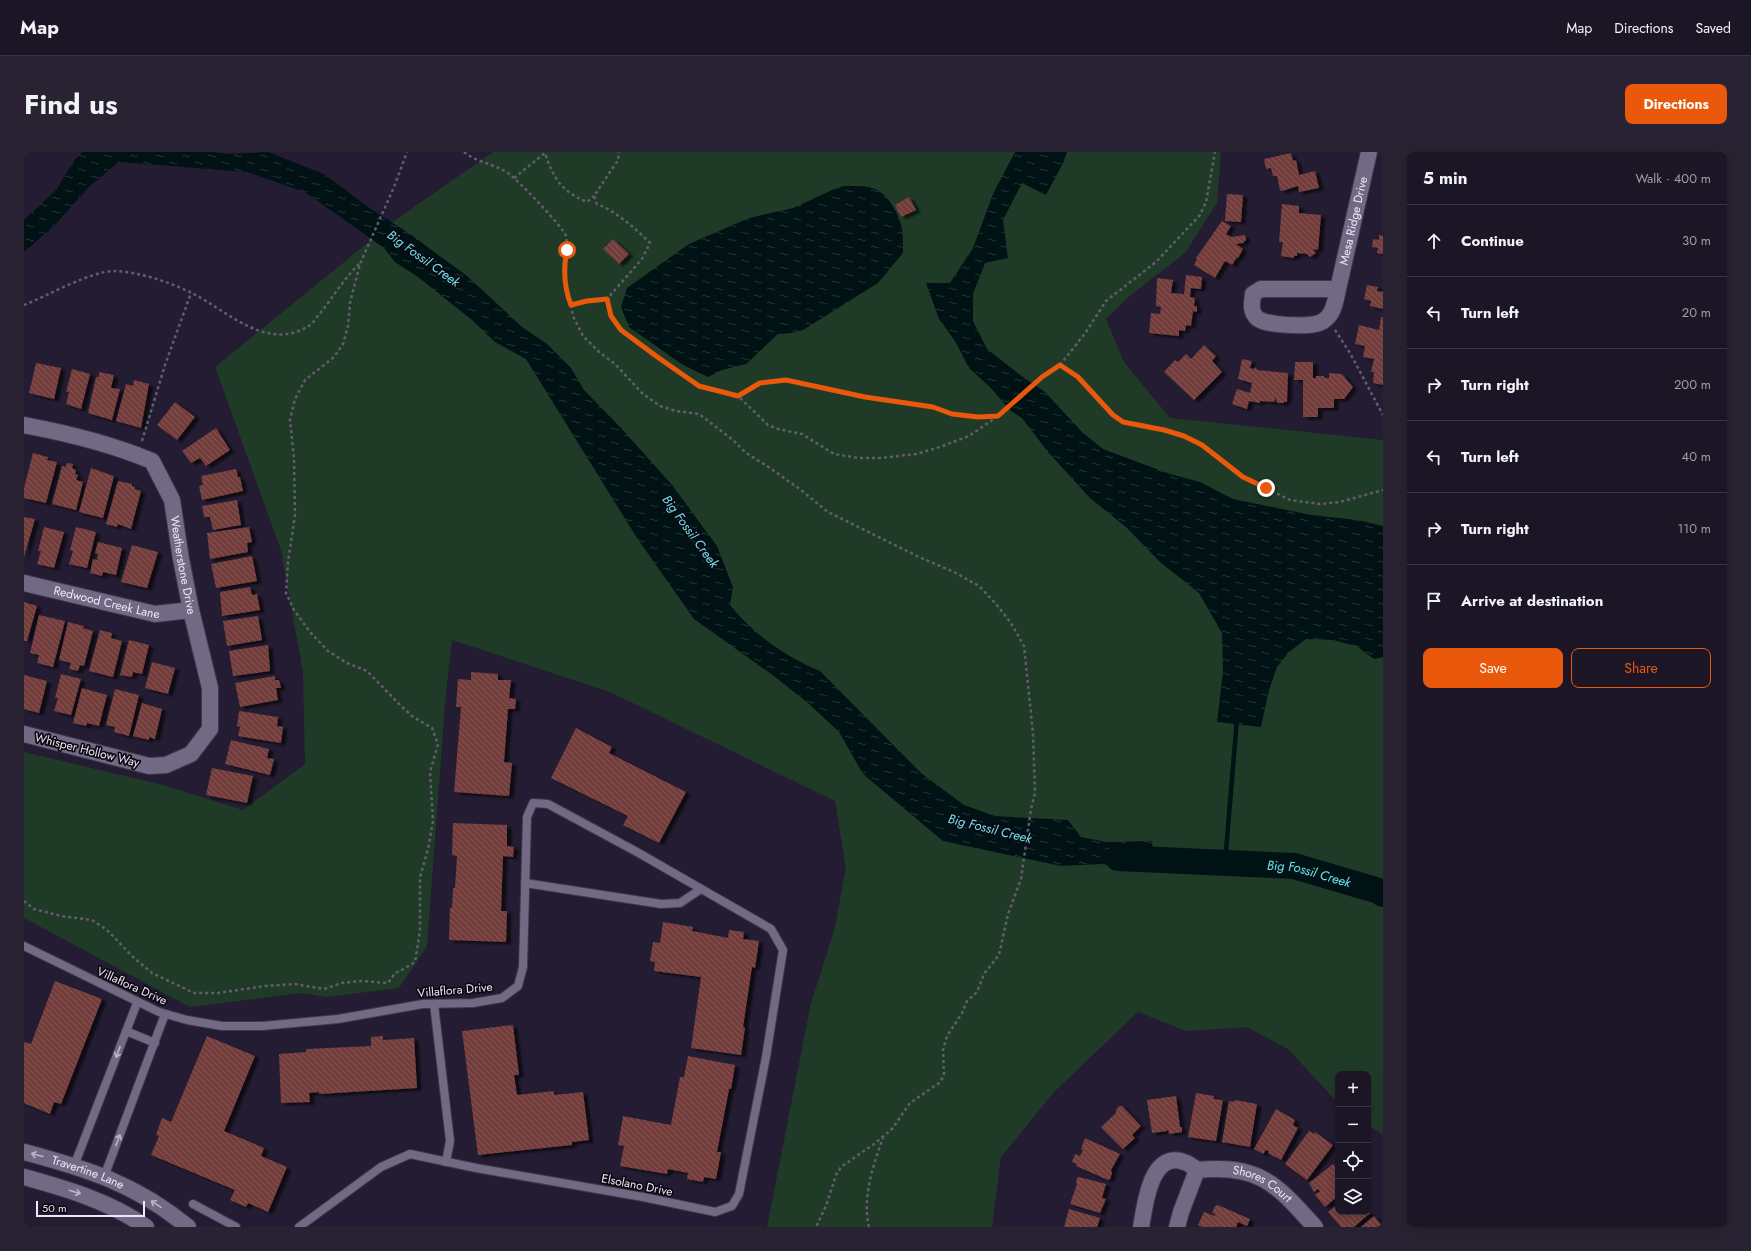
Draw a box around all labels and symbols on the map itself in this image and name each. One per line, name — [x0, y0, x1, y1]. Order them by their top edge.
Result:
street label: Mesa Ridge Drive — [1335, 175, 1372, 267]
water label: Big Fossil Creek — [383, 225, 464, 292]
route start — [558, 241, 576, 259]
route end — [1257, 479, 1275, 497]
water label: Big Fossil Creek — [658, 491, 724, 572]
street label: Weatherstone Drive — [166, 515, 201, 616]
street label: Redwood Creek Lane — [52, 581, 161, 623]
street label: Whisper Hollow Way — [33, 728, 142, 772]
water label: Big Fossil Creek — [946, 809, 1034, 848]
water label: Big Fossil Creek — [1266, 856, 1353, 892]
street label: Villaflora Drive — [94, 962, 170, 1010]
street label: Villaflora Drive — [417, 978, 493, 1002]
one-way arrow — [113, 1046, 121, 1058]
one-way arrow — [115, 1134, 122, 1147]
one-way arrow — [30, 1151, 43, 1158]
street label: Travertine Lane — [50, 1151, 127, 1194]
street label: Shores Court — [1232, 1161, 1296, 1207]
street label: Elsolano Drive — [600, 1169, 674, 1201]
one-way arrow — [68, 1189, 81, 1196]
scale bar — [36, 1199, 145, 1218]
one-way arrow — [151, 1200, 162, 1208]

